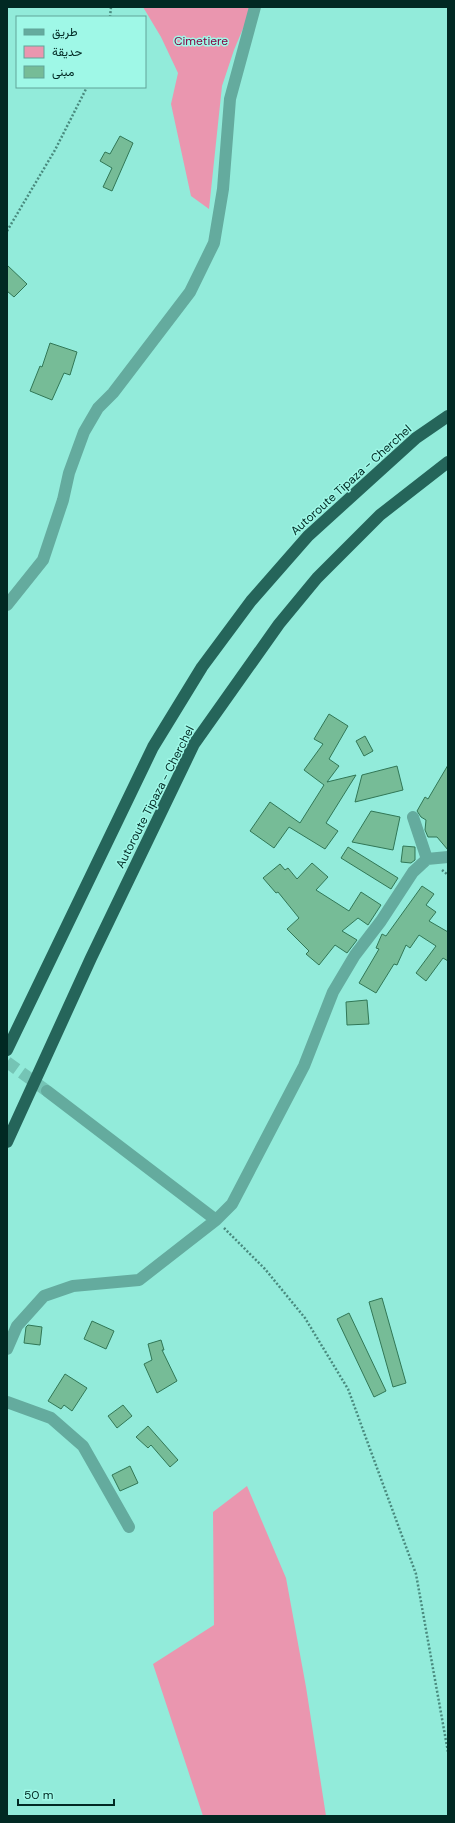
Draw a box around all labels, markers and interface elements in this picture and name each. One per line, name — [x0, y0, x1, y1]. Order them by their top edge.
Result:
legend — [16, 16, 146, 88]
text: طريق — [52, 24, 78, 40]
park label: Cimetiere — [174, 33, 228, 49]
text: حديقة — [52, 44, 82, 60]
text: مبنى — [52, 64, 74, 80]
street label: Autoroute Tipaza - Cherchel — [287, 421, 415, 539]
street label: Autoroute Tipaza - Cherchel — [112, 723, 198, 871]
scale bar — [18, 1781, 114, 1807]
text: 50 m — [24, 1787, 53, 1803]

